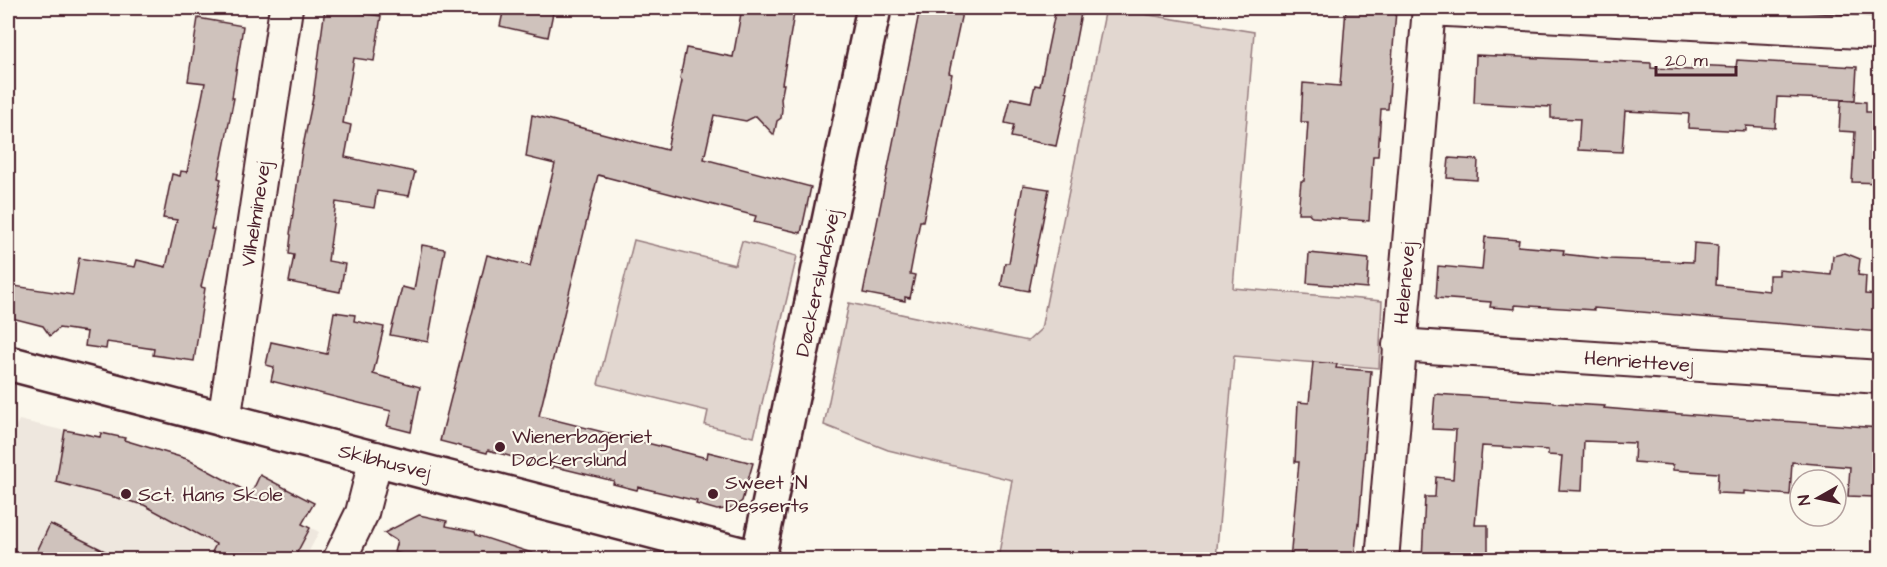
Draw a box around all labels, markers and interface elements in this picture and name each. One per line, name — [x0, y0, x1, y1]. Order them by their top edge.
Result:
scale bar — [1656, 39, 1736, 77]
text: 20 m — [1665, 48, 1708, 73]
street label: Vilhelminevej — [234, 159, 278, 269]
street label: Døckerslundsvej — [789, 207, 847, 359]
street label: Helenevej — [1387, 240, 1423, 325]
street label: Henriettevej — [1583, 344, 1695, 380]
place label: Wienerbageriet Døckerslund — [512, 423, 652, 474]
street label: Skibhusvej — [336, 437, 434, 487]
marker: Wienerbageriet Døckerslund — [493, 440, 507, 454]
north arrow — [1788, 468, 1848, 528]
place label: Sweet 'N Desserts — [725, 469, 809, 520]
place label: Sct. Hans Skole — [138, 481, 283, 509]
marker: Sct. Hans Skole — [119, 487, 133, 501]
marker: Sweet 'N Desserts — [706, 487, 720, 501]
text: N — [1793, 494, 1816, 507]

